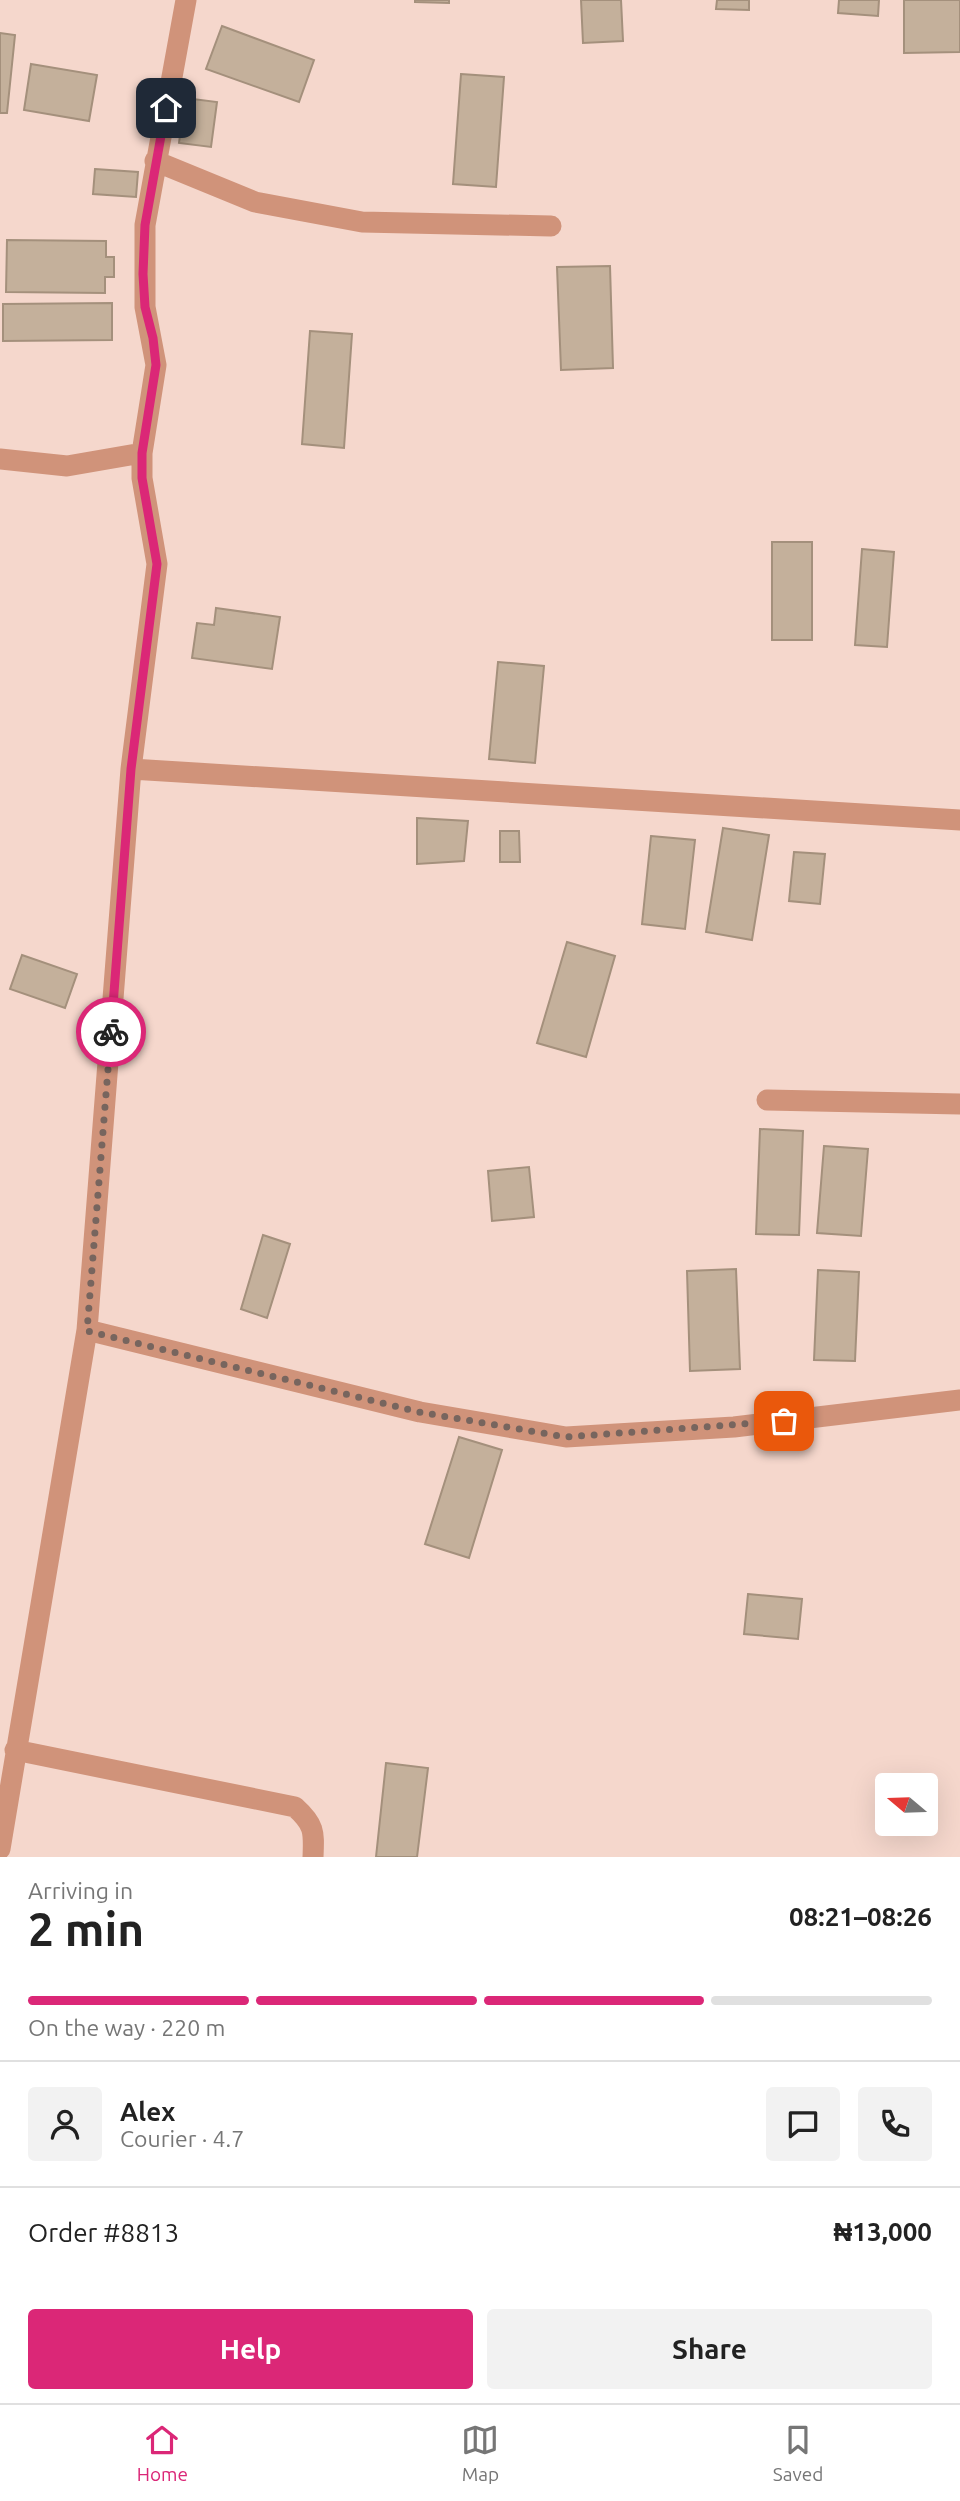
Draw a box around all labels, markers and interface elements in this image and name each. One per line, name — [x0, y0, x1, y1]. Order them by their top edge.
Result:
pin — [136, 78, 196, 138]
icon: home — [147, 89, 185, 127]
courier — [76, 997, 146, 1067]
icon: bike — [92, 1013, 130, 1051]
pin — [754, 1391, 814, 1451]
icon: bag — [765, 1402, 803, 1440]
north arrow — [875, 1773, 938, 1836]
map controls — [875, 1773, 938, 1836]
text: Arriving in — [28, 1878, 133, 1903]
text: 08:21–08:26 — [789, 1902, 932, 1931]
text: 2 min — [28, 1903, 144, 1955]
text: On the way · 220 m — [28, 2015, 225, 2040]
button: person — [28, 2087, 102, 2161]
button: chat — [766, 2087, 840, 2161]
button: phone — [858, 2087, 932, 2161]
text: Alex — [120, 2097, 175, 2126]
text: Courier · 4.7 — [120, 2126, 244, 2151]
text: ₦13,000 — [834, 2217, 932, 2246]
text: Order #8813 — [28, 2218, 179, 2247]
button: Help — [28, 2309, 473, 2389]
button: Share — [487, 2309, 932, 2389]
tab: Home — [137, 2421, 188, 2485]
tab: Map — [461, 2421, 499, 2485]
tab: Saved — [773, 2421, 823, 2485]

